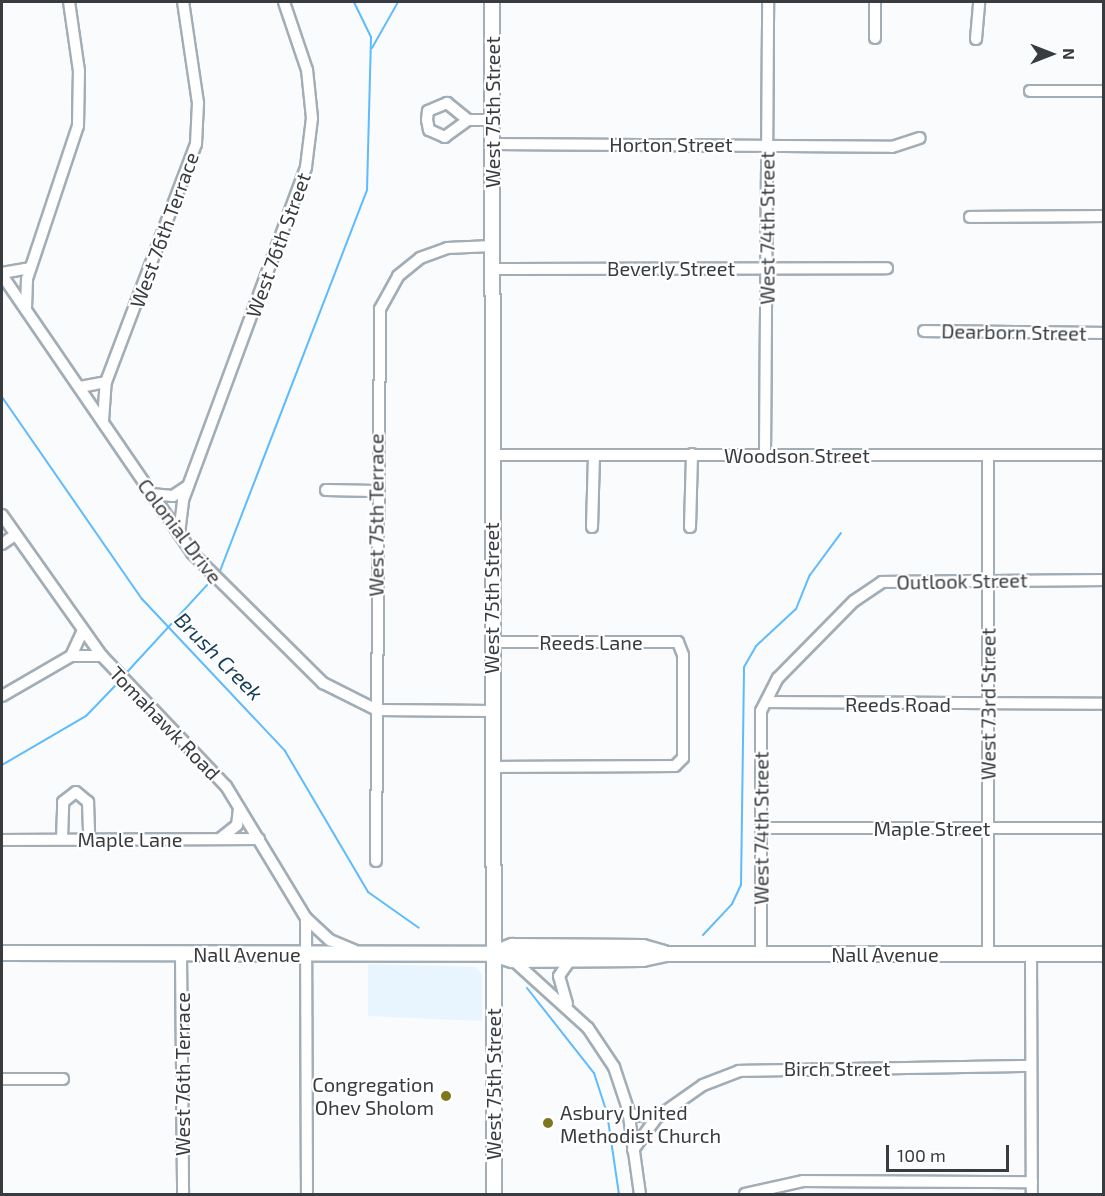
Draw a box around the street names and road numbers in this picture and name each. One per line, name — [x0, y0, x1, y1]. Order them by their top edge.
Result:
street label: West 75th Street — [480, 36, 504, 188]
street label: Horton Street — [609, 132, 733, 156]
street label: West 76th Terrace — [125, 149, 203, 311]
street label: West 74th Street — [755, 151, 779, 305]
street label: West 76th Street — [241, 169, 315, 321]
street label: Beverly Street — [607, 256, 735, 280]
street label: Dearborn Street — [941, 319, 1087, 345]
street label: West 75th Terrace — [364, 433, 388, 597]
street label: Woodson Street — [724, 443, 870, 467]
street label: Colonial Drive — [133, 474, 227, 588]
street label: West 75th Street — [479, 522, 503, 674]
street label: Outlook Street — [896, 568, 1028, 594]
street label: West 73rd Street — [976, 628, 1000, 780]
street label: Reeds Lane — [539, 630, 643, 654]
street label: Tomahawk Road — [105, 661, 225, 785]
street label: Reeds Road — [845, 692, 951, 716]
street label: West 74th Street — [749, 751, 773, 905]
street label: Maple Street — [874, 816, 990, 840]
street label: Maple Lane — [78, 827, 182, 851]
street label: Nall Avenue — [193, 942, 301, 966]
street label: Nall Avenue — [831, 942, 939, 966]
street label: West 76th Terrace — [170, 992, 194, 1156]
street label: West 75th Street — [481, 1008, 505, 1160]
street label: Birch Street — [784, 1056, 890, 1080]

